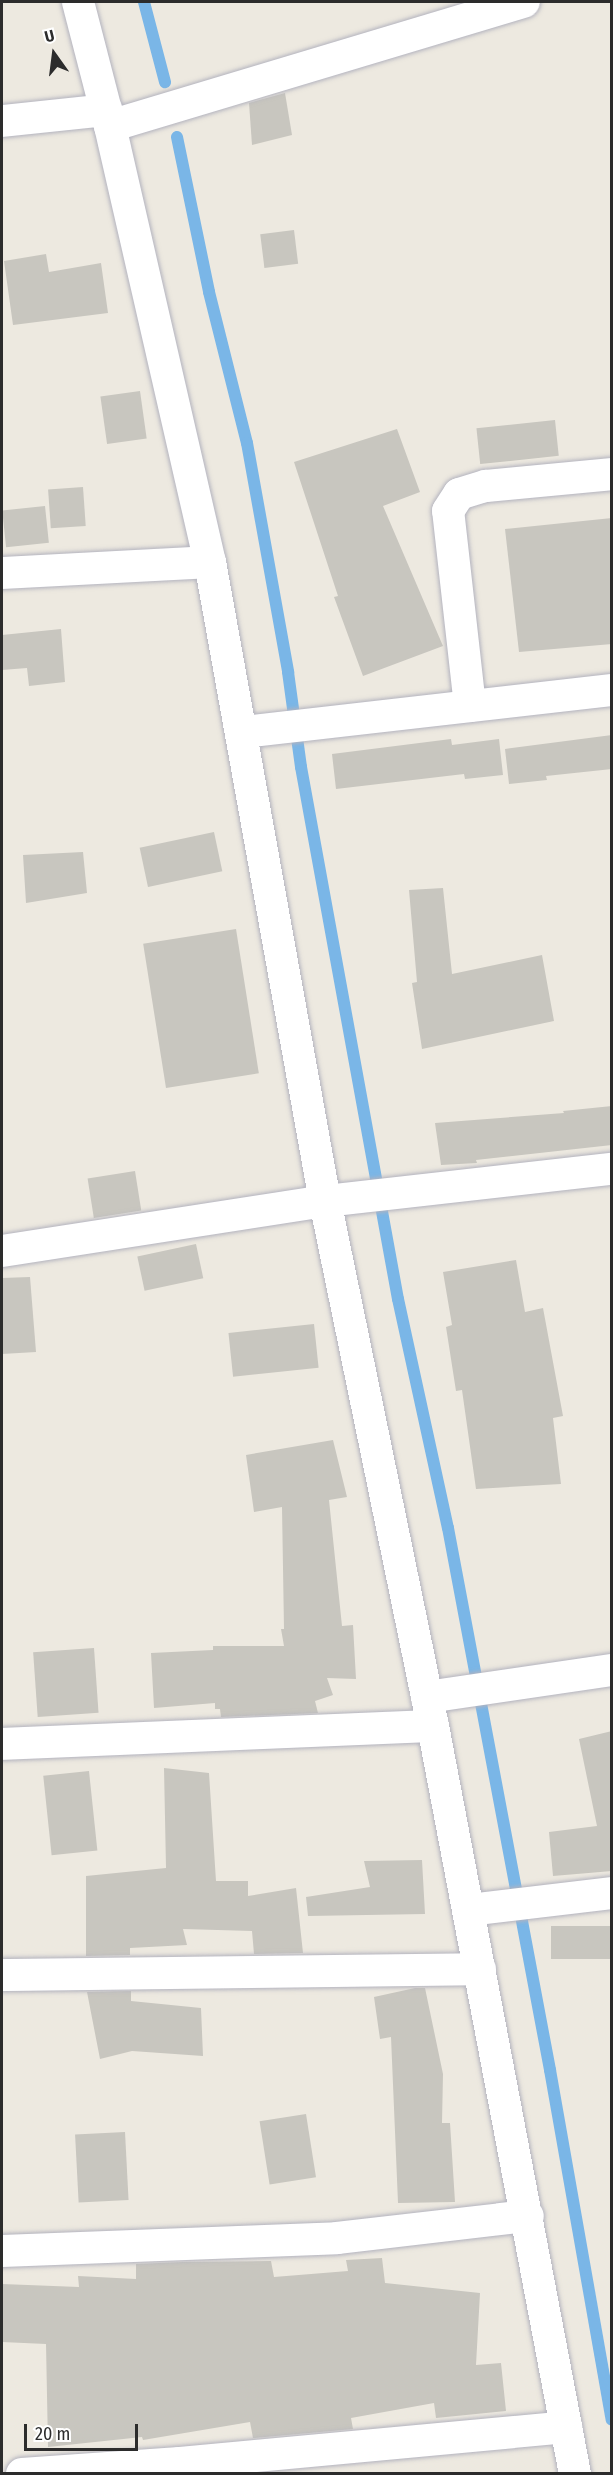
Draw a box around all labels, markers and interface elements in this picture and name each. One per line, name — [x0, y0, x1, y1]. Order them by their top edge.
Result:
north arrow — [24, 24, 84, 84]
text: U — [43, 26, 56, 46]
scale bar — [27, 2412, 141, 2450]
text: 20 m — [35, 2423, 70, 2445]

